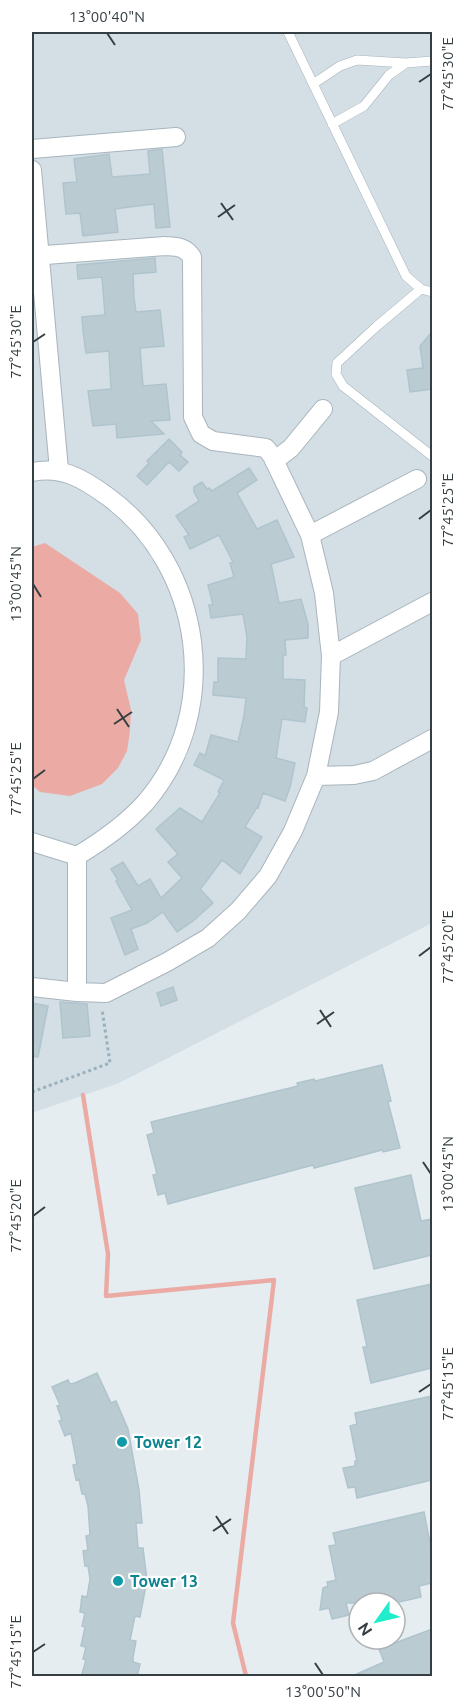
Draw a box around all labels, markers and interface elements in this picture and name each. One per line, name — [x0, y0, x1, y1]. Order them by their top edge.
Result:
text: 13°00'40"N — [69, 8, 145, 25]
text: 77°45'30"E — [439, 37, 456, 111]
text: 77°45'30"E — [7, 305, 24, 379]
text: 77°45'25"E — [439, 473, 456, 547]
text: 13°00'45"N — [7, 546, 24, 622]
text: 77°45'25"E — [7, 742, 24, 816]
text: 77°45'20"E — [439, 910, 456, 984]
text: 13°00'45"N — [439, 1136, 456, 1212]
text: 77°45'20"E — [7, 1179, 24, 1253]
text: 77°45'15"E — [439, 1347, 456, 1421]
place label: Tower 12 — [134, 1433, 202, 1451]
marker: Tower 12 — [115, 1435, 129, 1449]
place label: Tower 13 — [130, 1572, 198, 1590]
marker: Tower 13 — [111, 1574, 125, 1588]
north arrow — [347, 1591, 407, 1651]
text: 77°45'15"E — [7, 1615, 24, 1689]
text: N — [354, 1619, 375, 1639]
text: 13°00'50"N — [285, 1683, 361, 1700]

